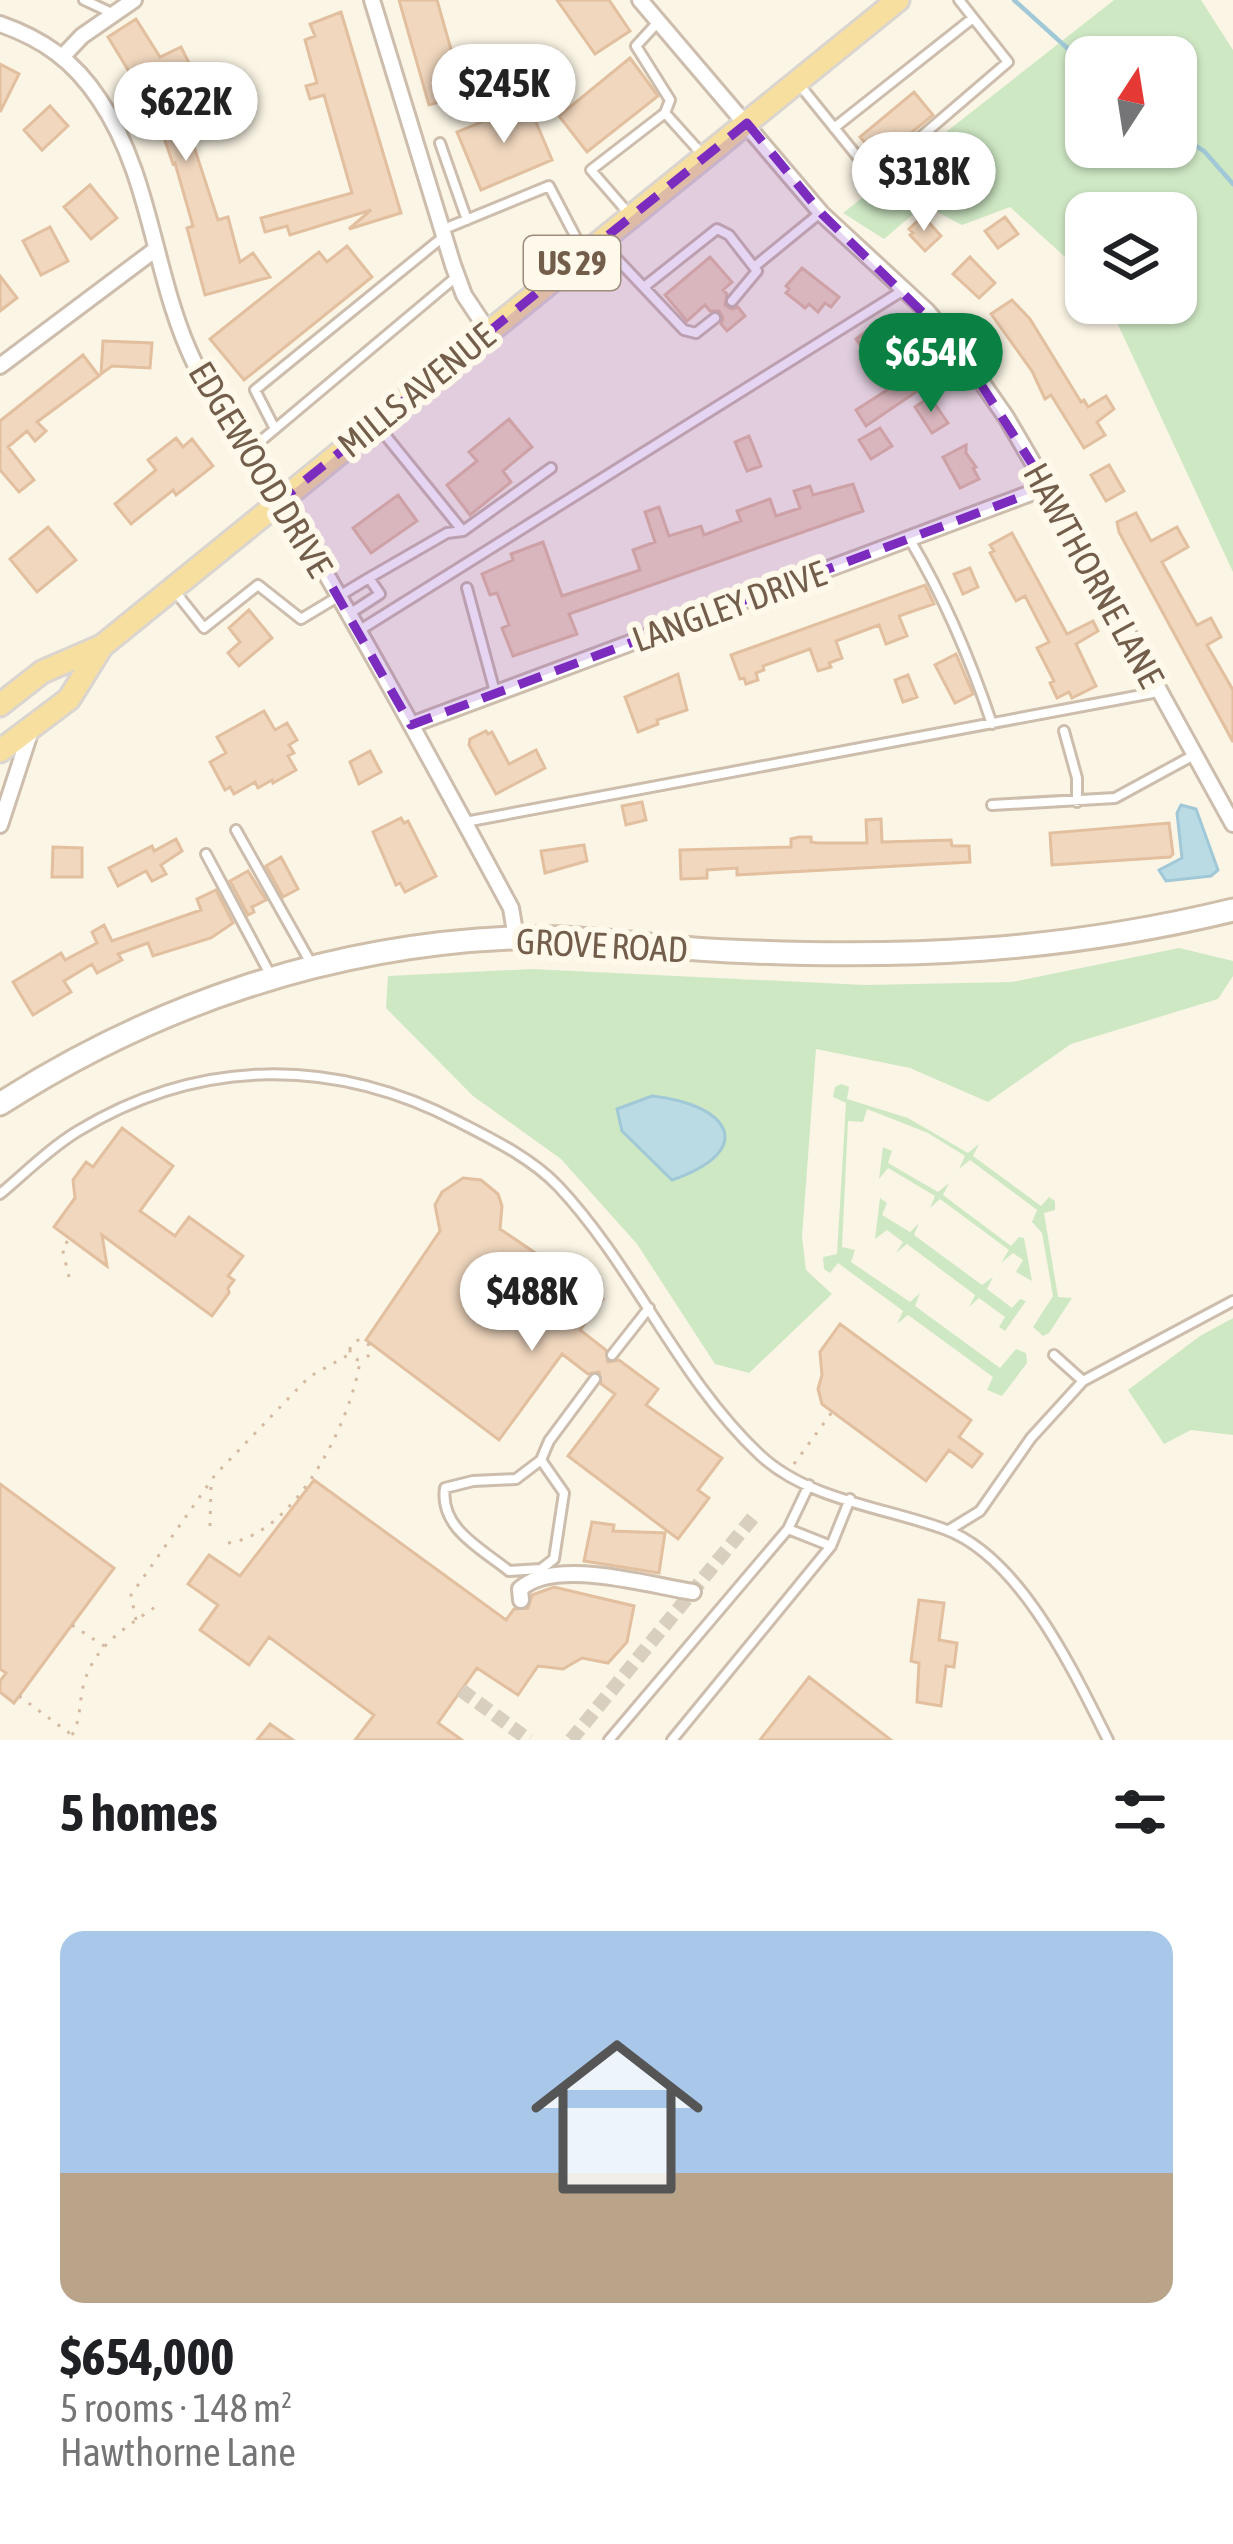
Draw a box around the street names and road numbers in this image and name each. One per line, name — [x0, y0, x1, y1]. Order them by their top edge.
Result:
road number: US 29 — [524, 236, 620, 290]
street label: MILLS AVENUE — [329, 314, 503, 466]
street label: EDGEWOOD DRIVE — [180, 354, 342, 584]
street label: HAWTHORNE LANE — [1015, 456, 1173, 694]
street label: LANGLEY DRIVE — [627, 552, 831, 660]
street label: GROVE ROAD — [515, 920, 689, 970]

